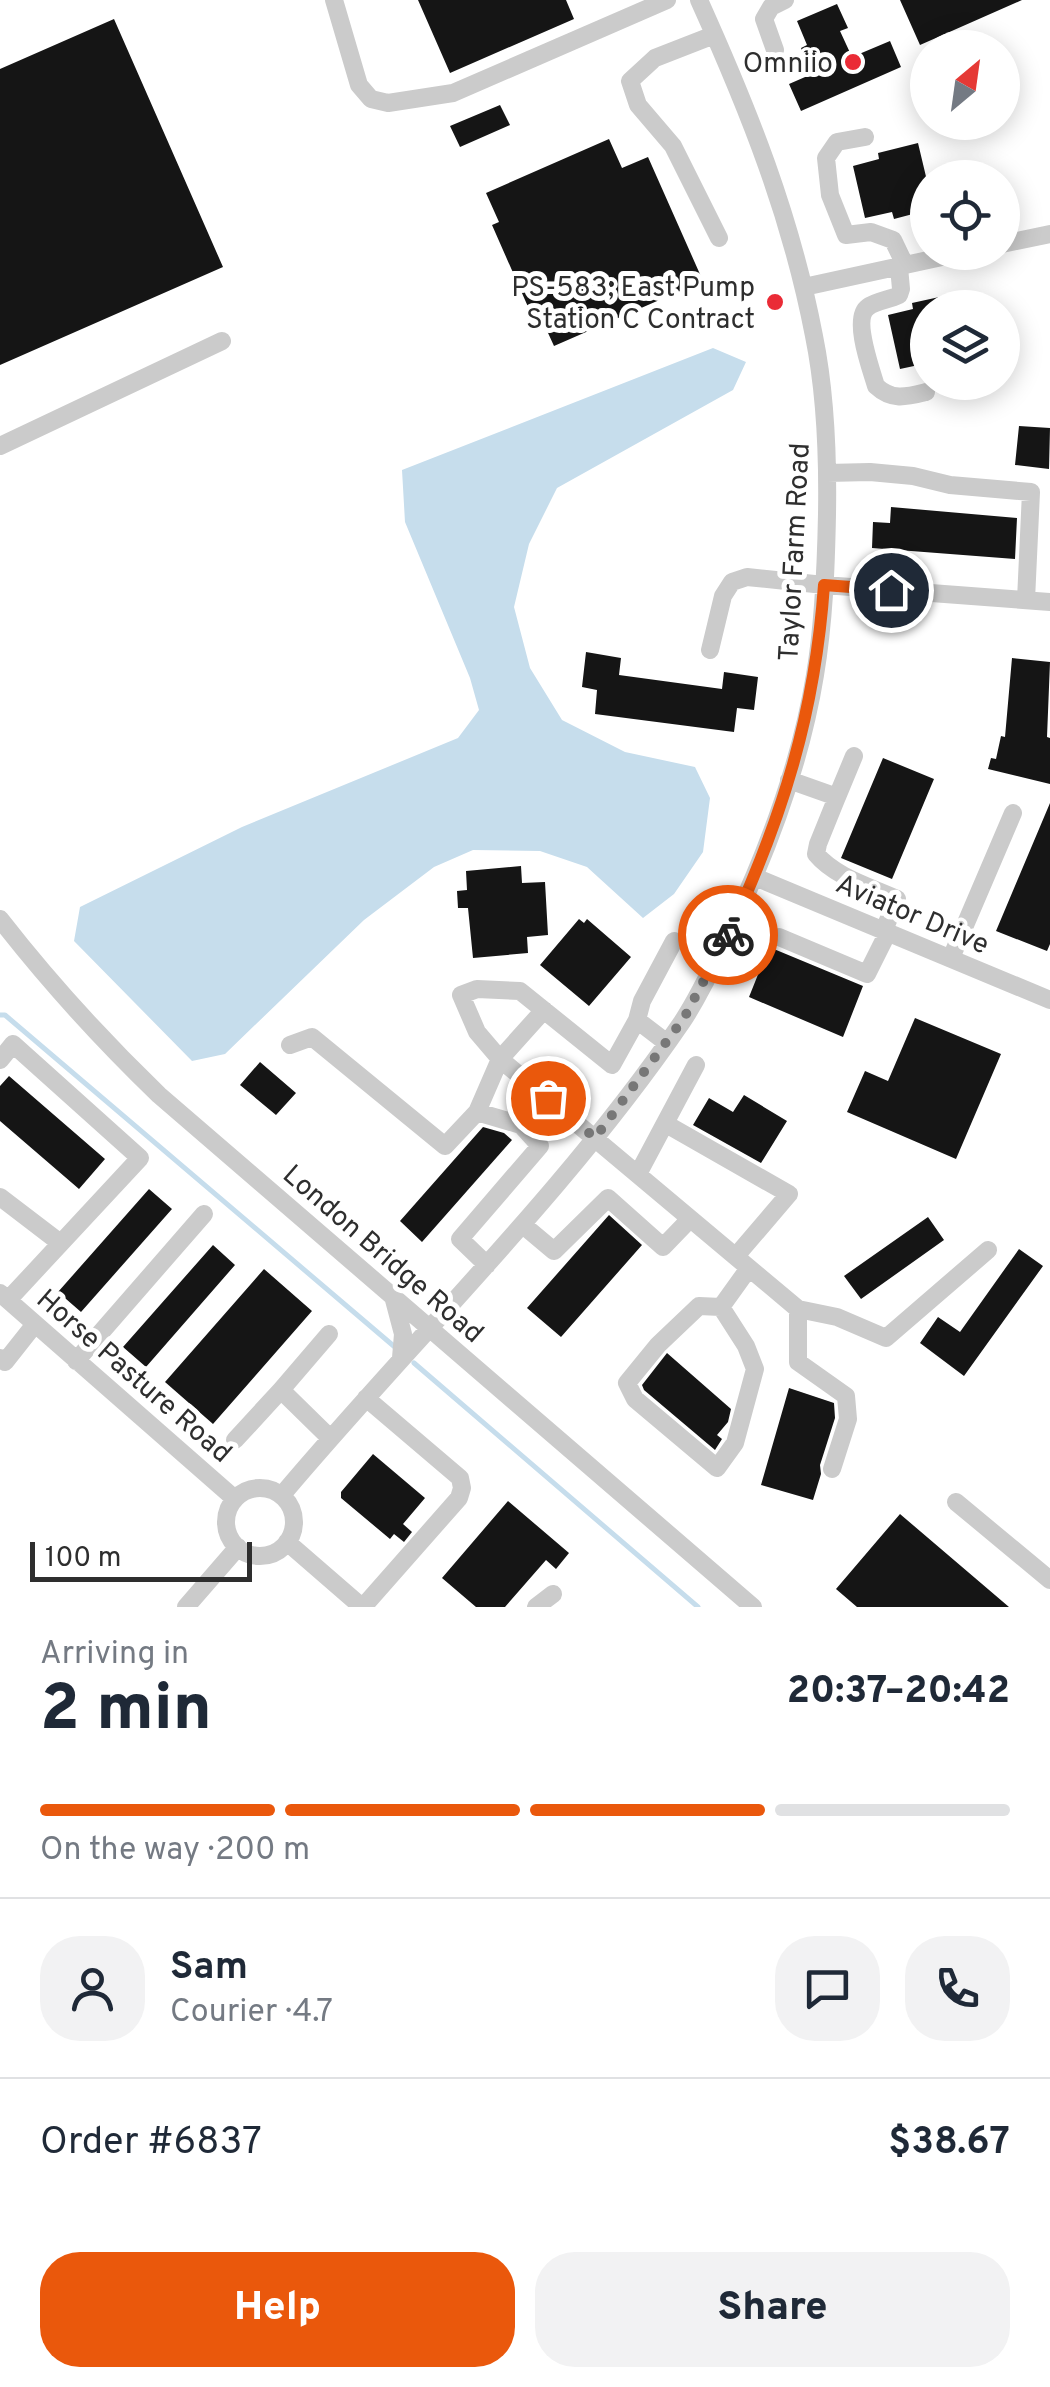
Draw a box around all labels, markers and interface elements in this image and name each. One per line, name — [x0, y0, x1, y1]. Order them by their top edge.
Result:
north arrow — [910, 30, 1020, 140]
map controls — [910, 30, 1020, 400]
place label: Omniio — [743, 47, 833, 83]
marker: Omniio — [842, 51, 864, 73]
button: locate — [910, 160, 1020, 270]
place label: PS-583; East Pump Station C Contract — [511, 271, 755, 339]
button: layers — [910, 290, 1020, 400]
marker: PS-583; East Pump Station C Contract — [764, 291, 786, 313]
street label: Taylor Farm Road — [772, 442, 820, 662]
pin — [849, 548, 934, 633]
icon: home — [864, 563, 919, 618]
street label: Aviator Drive — [830, 867, 994, 964]
courier — [678, 885, 778, 985]
icon: bike — [701, 908, 756, 963]
pin — [506, 1056, 591, 1141]
icon: bag — [521, 1071, 576, 1126]
street label: London Bridge Road — [274, 1158, 490, 1352]
street label: Horse Pasture Road — [28, 1283, 238, 1472]
scale bar — [30, 1537, 252, 1582]
text: 100 m — [45, 1541, 121, 1577]
text: Arriving in — [40, 1635, 189, 1675]
text: 20:37–20:42 — [787, 1668, 1010, 1717]
text: 2 min — [40, 1671, 212, 1753]
text: On the way · 200 m — [40, 1831, 310, 1871]
button: person — [40, 1936, 145, 2041]
button: chat — [775, 1936, 880, 2041]
button: phone — [905, 1936, 1010, 2041]
text: Sam — [170, 1944, 248, 1993]
text: Courier · 4.7 — [170, 1993, 333, 2033]
text: Order #6837 — [40, 2119, 262, 2168]
text: $38.67 — [888, 2119, 1010, 2168]
button: Help — [40, 2252, 515, 2367]
button: Share — [535, 2252, 1010, 2367]

